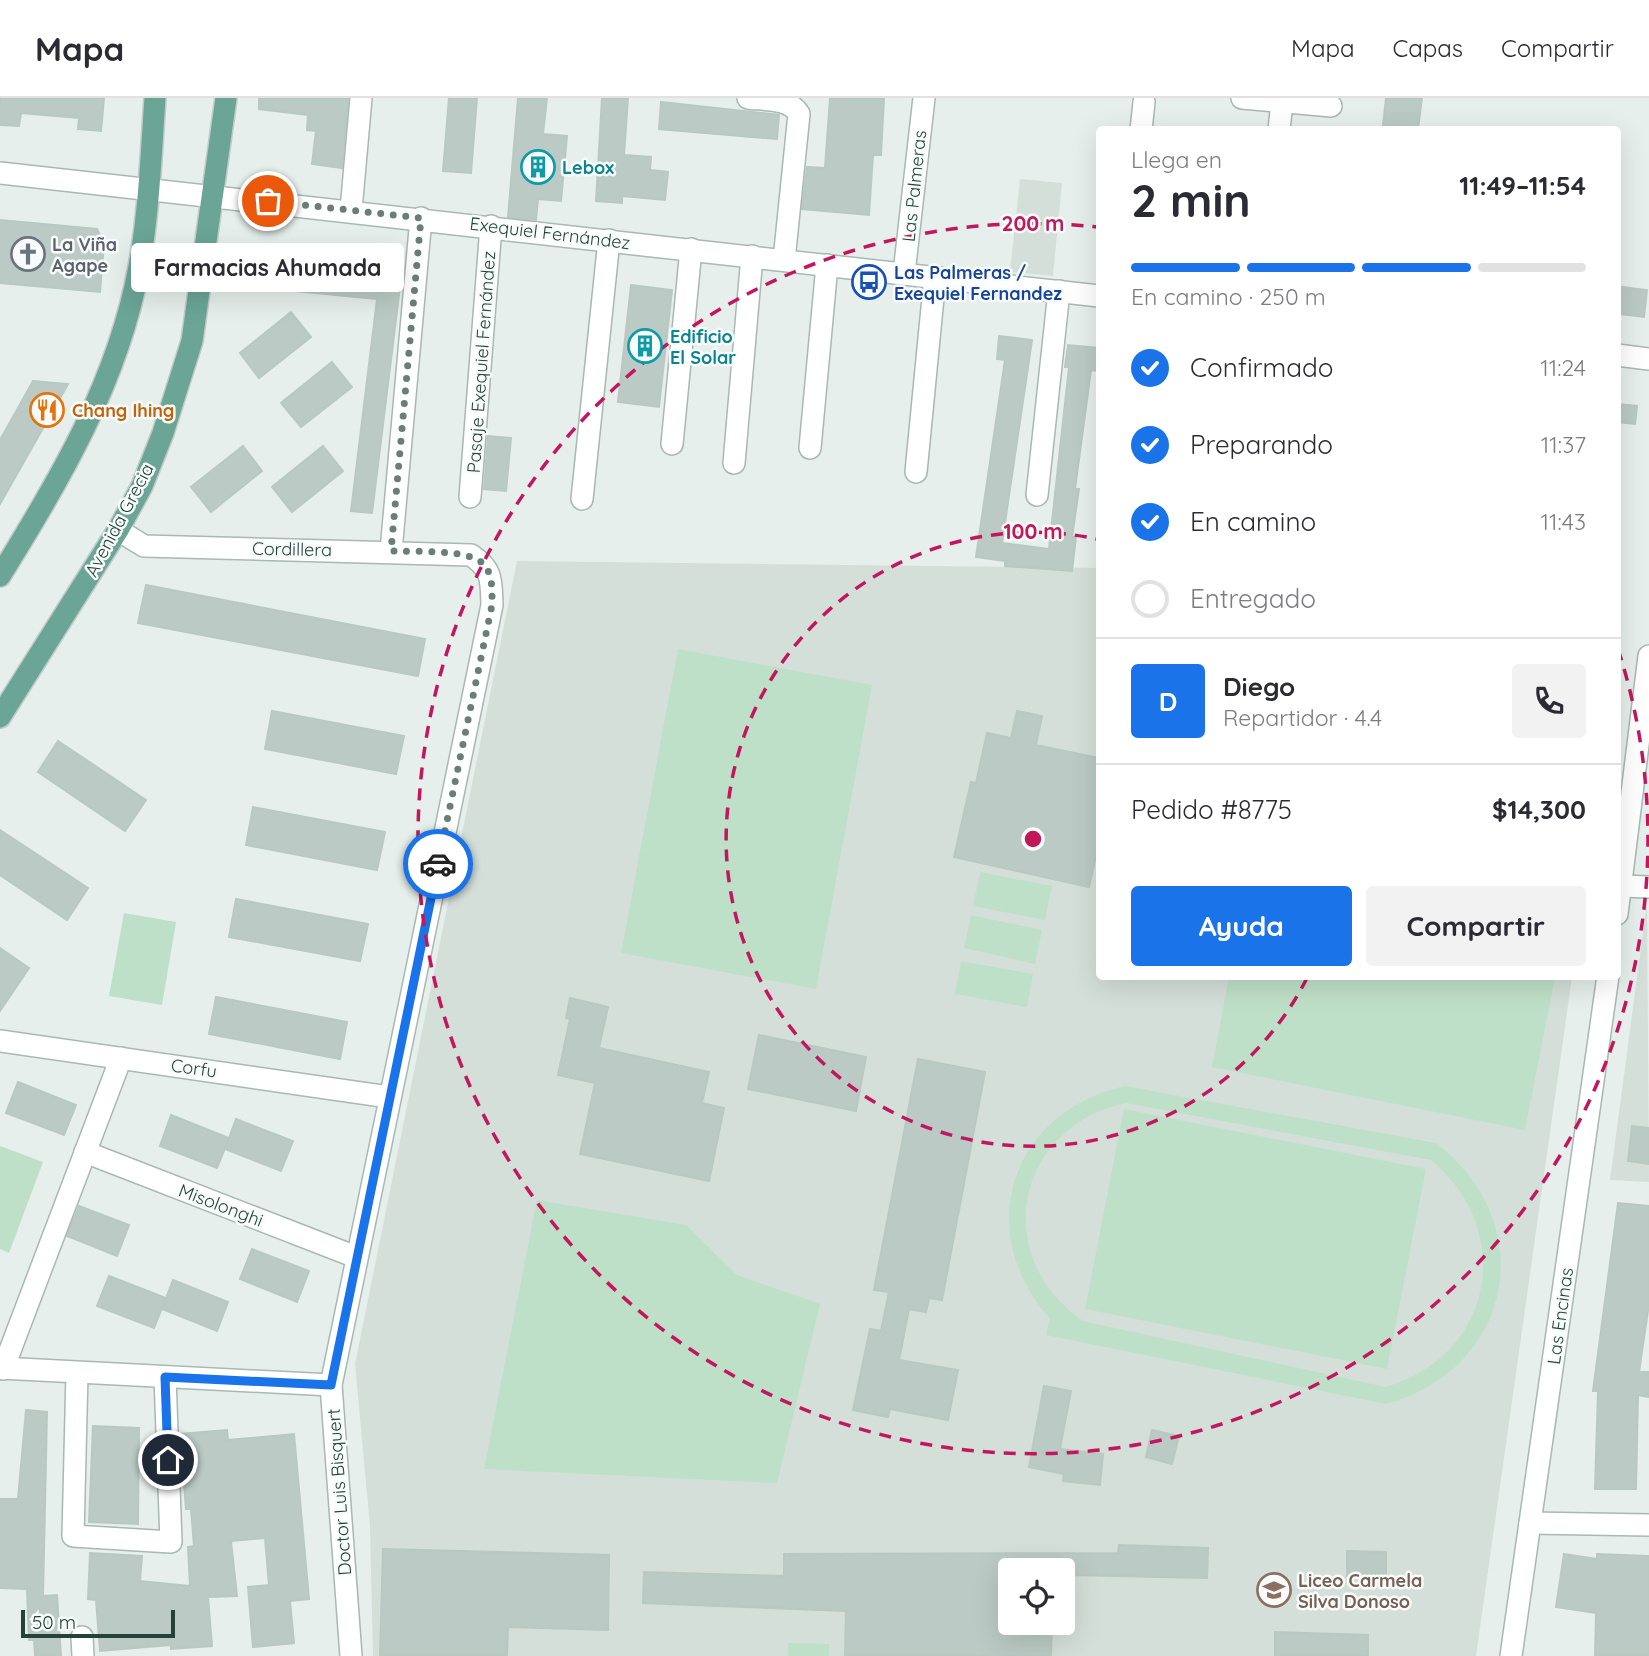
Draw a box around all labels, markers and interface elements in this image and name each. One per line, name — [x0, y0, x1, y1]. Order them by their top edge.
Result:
text: Mapa — [35, 28, 124, 69]
text: Mapa — [1291, 33, 1355, 63]
text: Capas — [1393, 33, 1463, 63]
text: Compartir — [1501, 33, 1614, 63]
street label: Las Palmeras — [897, 129, 931, 243]
text: Llega en — [1131, 145, 1222, 174]
building icon: Lebox — [519, 148, 557, 186]
place label: Lebox — [562, 156, 614, 179]
text: 11:49–11:54 — [1459, 169, 1586, 202]
pin — [238, 171, 298, 231]
text: 2 min — [1131, 171, 1251, 229]
icon: bag — [249, 182, 287, 220]
text: 200 m — [1002, 210, 1064, 236]
street label: Exequiel Fernández — [468, 212, 632, 254]
place label: La Viña Agape — [52, 233, 117, 277]
church icon: La Viña Agape — [9, 235, 47, 273]
callout: Farmacias Ahumada — [132, 243, 404, 292]
street label: Pasaje Exequiel Fernández — [462, 250, 500, 474]
text: Farmacias Ahumada — [153, 253, 382, 282]
place label: Las Palmeras / Exequiel Fernandez — [894, 261, 1062, 305]
bus stop icon: Las Palmeras / Exequiel Fernandez — [850, 263, 888, 301]
text: En camino · 250 m — [1131, 282, 1326, 311]
place label: Edificio El Solar — [670, 325, 736, 369]
building icon: Edificio El Solar — [626, 327, 664, 365]
icon: check — [1131, 349, 1169, 387]
text: Confirmado — [1190, 351, 1334, 384]
text: 11:24 — [1540, 353, 1586, 382]
restaurant icon: Chang Ihing — [28, 391, 66, 429]
place label: Chang Ihing — [72, 399, 174, 422]
icon: check — [1131, 426, 1169, 464]
text: Preparando — [1190, 428, 1333, 461]
text: 11:37 — [1541, 430, 1586, 459]
street label: Avenida Grecia — [79, 459, 159, 581]
icon: check — [1131, 503, 1169, 541]
text: En camino — [1190, 505, 1316, 538]
text: 11:43 — [1541, 507, 1586, 536]
text: 100 m — [1003, 518, 1063, 544]
street label: Cordillera — [252, 537, 332, 561]
text: Entregado — [1190, 582, 1316, 615]
button: phone — [1512, 664, 1586, 738]
text: Diego — [1223, 670, 1295, 703]
text: D — [1159, 685, 1177, 718]
text: Repartidor · 4.4 — [1223, 703, 1382, 732]
text: Pedido #8775 — [1131, 793, 1292, 826]
text: $14,300 — [1492, 793, 1586, 826]
centre of rings — [1021, 827, 1045, 851]
courier — [403, 829, 473, 899]
icon: car — [419, 845, 457, 883]
button: Ayuda — [1131, 886, 1352, 966]
button: Compartir — [1366, 886, 1586, 966]
street label: Corfu — [169, 1053, 219, 1083]
street label: Misolonghi — [176, 1178, 266, 1232]
street label: Las Encinas — [1542, 1266, 1578, 1366]
street label: Doctor Luis Bisquert — [322, 1408, 356, 1576]
pin — [138, 1430, 198, 1490]
icon: home — [149, 1441, 187, 1479]
map controls — [998, 1558, 1075, 1635]
button: locate — [998, 1558, 1075, 1635]
place label: Liceo Carmela Silva Donoso — [1298, 1569, 1422, 1613]
school or university icon: Liceo Carmela Silva Donoso — [1255, 1571, 1293, 1609]
scale bar — [21, 1607, 175, 1639]
text: 50 m — [32, 1610, 76, 1634]

